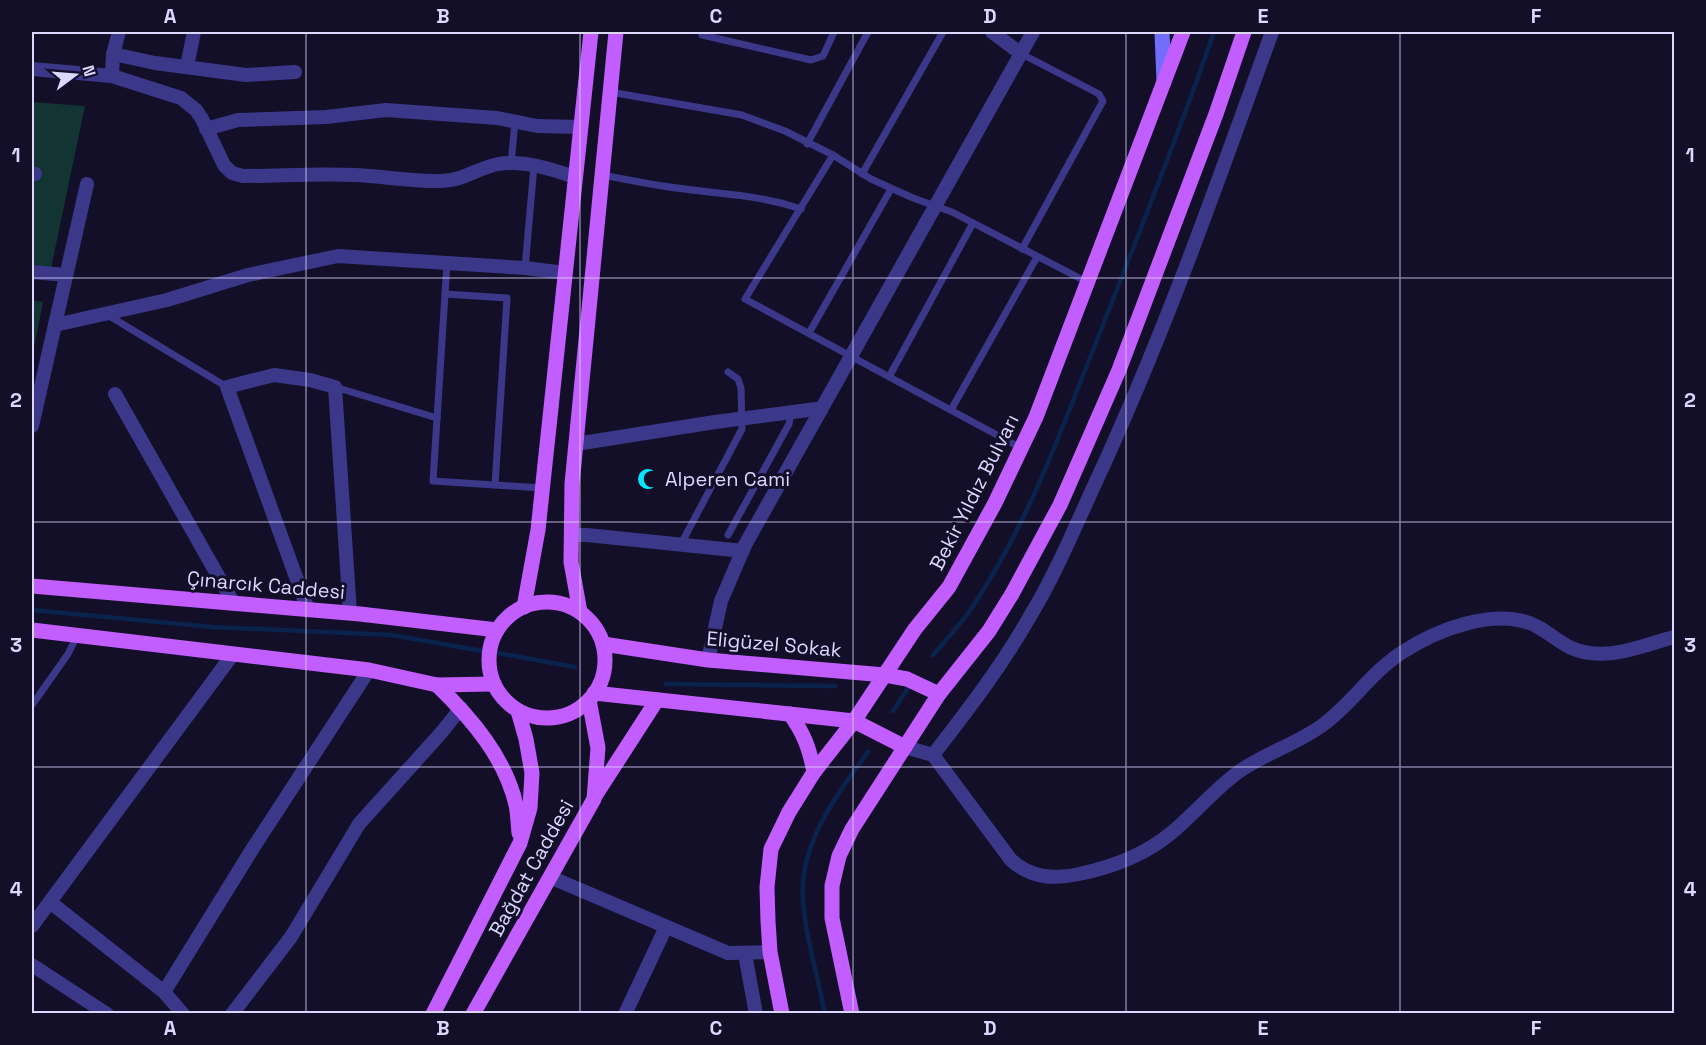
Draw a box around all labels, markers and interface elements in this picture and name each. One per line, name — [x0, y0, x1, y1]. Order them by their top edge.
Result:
text: A — [164, 3, 177, 29]
text: B — [436, 3, 450, 29]
text: C — [710, 3, 723, 29]
text: D — [983, 3, 997, 29]
text: E — [1257, 3, 1269, 29]
text: F — [1531, 3, 1542, 29]
north arrow — [45, 45, 105, 105]
text: N — [77, 63, 101, 79]
text: 1 — [11, 142, 21, 168]
text: 1 — [1685, 142, 1695, 168]
text: 2 — [10, 387, 22, 413]
text: 2 — [1684, 387, 1696, 413]
street label: Bekir Yıldız Bulvarı — [923, 410, 1025, 574]
place label: Alperen Cami — [665, 466, 790, 492]
mosque icon: Alperen Cami — [636, 467, 660, 491]
street label: Çınarcık Caddesi — [186, 565, 346, 605]
street label: Eligüzel Sokak — [705, 625, 843, 663]
text: 3 — [10, 632, 22, 658]
text: 3 — [1684, 632, 1696, 658]
street label: Bağdat Caddesi — [483, 795, 579, 941]
text: 4 — [10, 876, 23, 902]
text: 4 — [1684, 876, 1697, 902]
text: A — [164, 1015, 177, 1041]
text: B — [436, 1015, 450, 1041]
text: C — [710, 1015, 723, 1041]
text: D — [983, 1015, 997, 1041]
text: E — [1257, 1015, 1269, 1041]
text: F — [1531, 1015, 1542, 1041]

